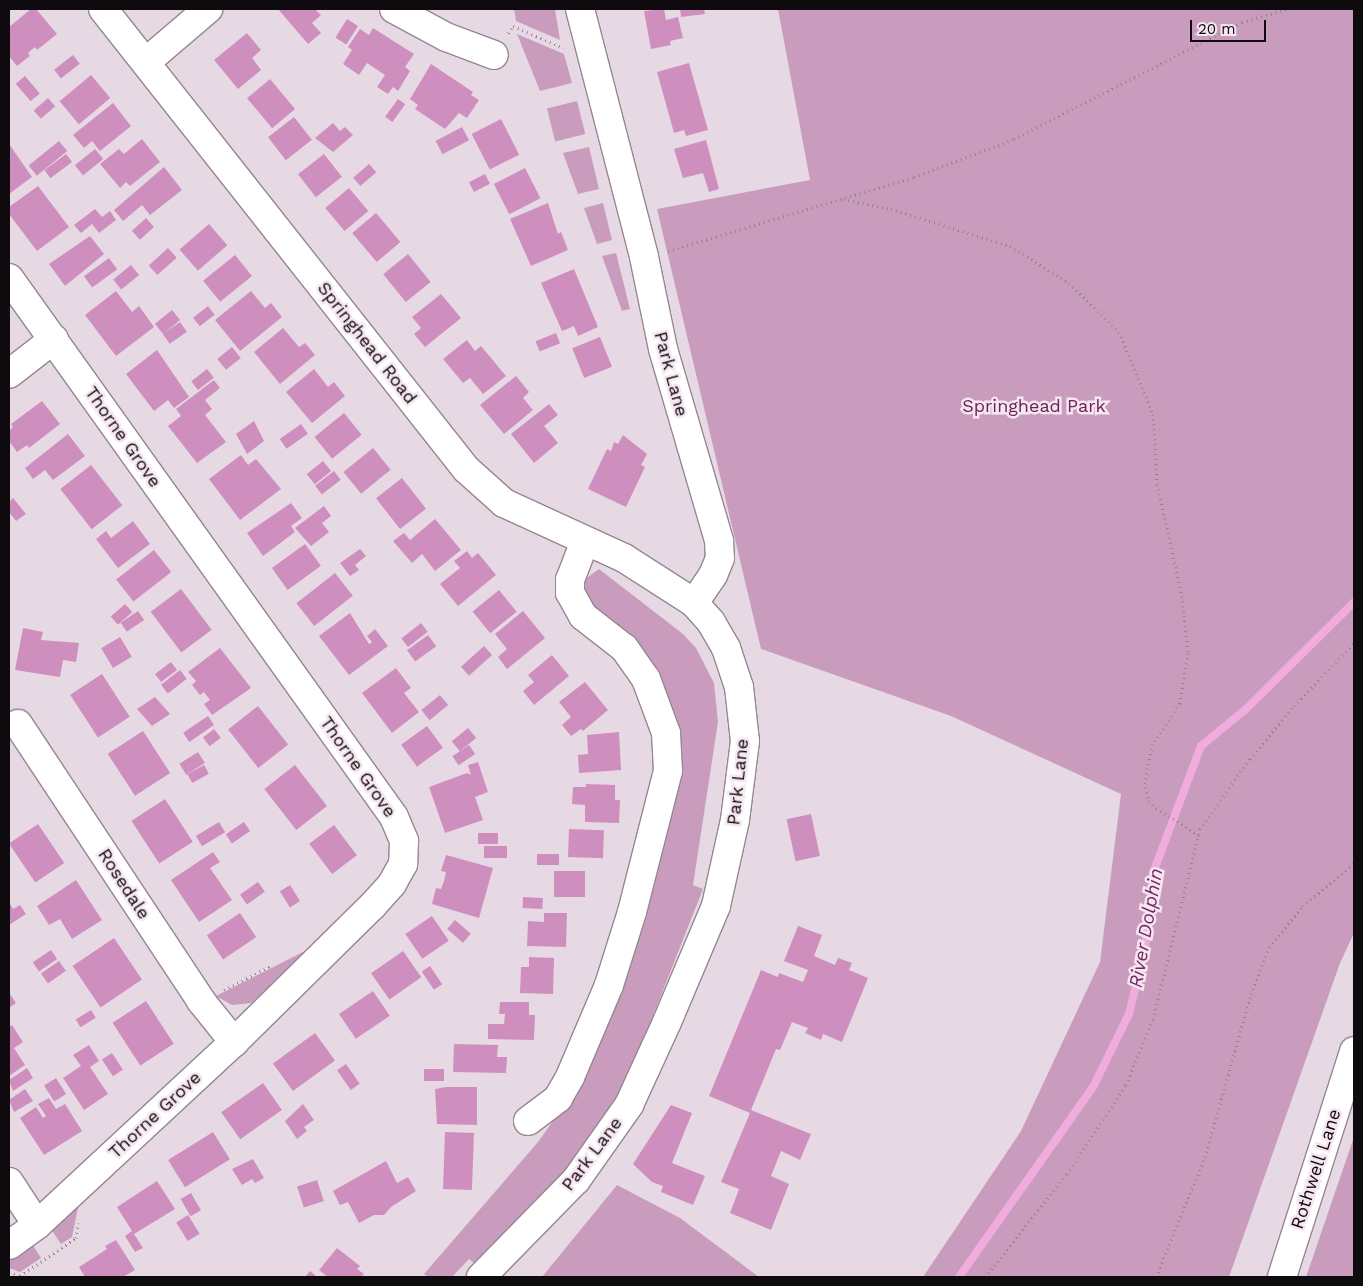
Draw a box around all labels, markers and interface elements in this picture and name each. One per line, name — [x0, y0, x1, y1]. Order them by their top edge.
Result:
scale bar — [1193, 10, 1269, 42]
text: 20 m — [1198, 20, 1236, 38]
street label: Springhead Road — [313, 278, 421, 408]
street label: Park Lane — [649, 329, 693, 419]
street label: Thorne Grove — [80, 382, 166, 492]
park label: Springhead Park — [962, 395, 1106, 417]
street label: Thorne Grove — [315, 712, 401, 822]
street label: Park Lane — [723, 737, 753, 827]
street label: Rosedale — [93, 845, 155, 923]
water label: River Dolphin — [1124, 866, 1168, 990]
street label: Thorne Grove — [104, 1067, 206, 1163]
street label: Rothwell Lane — [1286, 1106, 1346, 1232]
street label: Park Lane — [557, 1113, 627, 1195]

